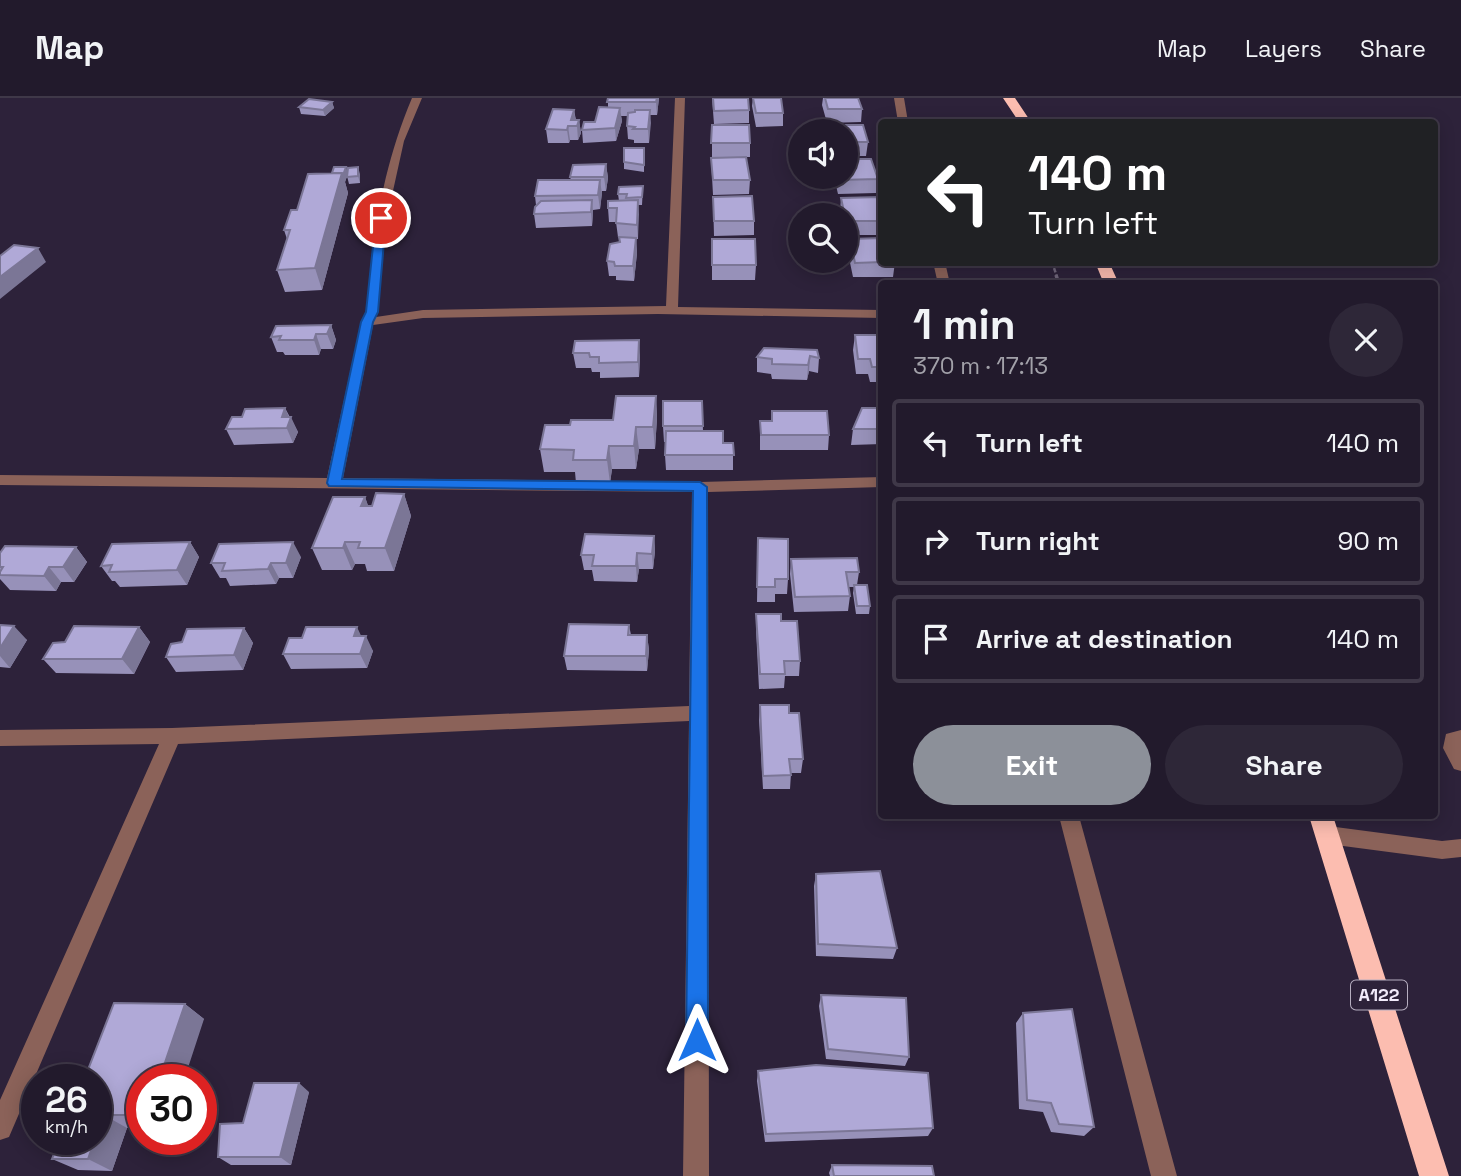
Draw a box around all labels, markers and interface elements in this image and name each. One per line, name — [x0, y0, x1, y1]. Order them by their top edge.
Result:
text: Map — [35, 27, 104, 69]
text: Map — [1157, 33, 1207, 64]
text: Layers — [1245, 33, 1322, 64]
text: Share — [1360, 33, 1426, 64]
map controls — [788, 119, 858, 273]
button: sound — [788, 119, 858, 189]
text: 140 m — [1028, 142, 1167, 204]
icon: left — [913, 147, 1004, 238]
pin — [351, 188, 411, 248]
icon: arrive — [362, 199, 400, 237]
button: search — [788, 203, 858, 273]
text: Turn left — [1028, 203, 1158, 243]
text: 1 min — [913, 298, 1016, 351]
button: close — [1329, 303, 1403, 377]
text: 370 m · 17:13 — [913, 351, 1048, 381]
icon: left — [917, 424, 955, 462]
text: Turn left — [976, 426, 1083, 460]
text: 140 m — [1326, 426, 1399, 460]
icon: right — [917, 522, 955, 560]
text: Turn right — [976, 524, 1100, 558]
text: 90 m — [1337, 524, 1399, 558]
icon: arrive — [917, 620, 955, 658]
text: Arrive at destination — [976, 622, 1233, 656]
text: 140 m — [1326, 622, 1399, 656]
button: Exit — [913, 725, 1151, 805]
button: Share — [1165, 725, 1403, 805]
road number: A122 — [1351, 980, 1407, 1010]
position arrow — [660, 1003, 734, 1077]
speed limit sign: 30 — [126, 1064, 217, 1155]
text: 26 — [45, 1078, 88, 1122]
text: km/h — [45, 1115, 88, 1138]

